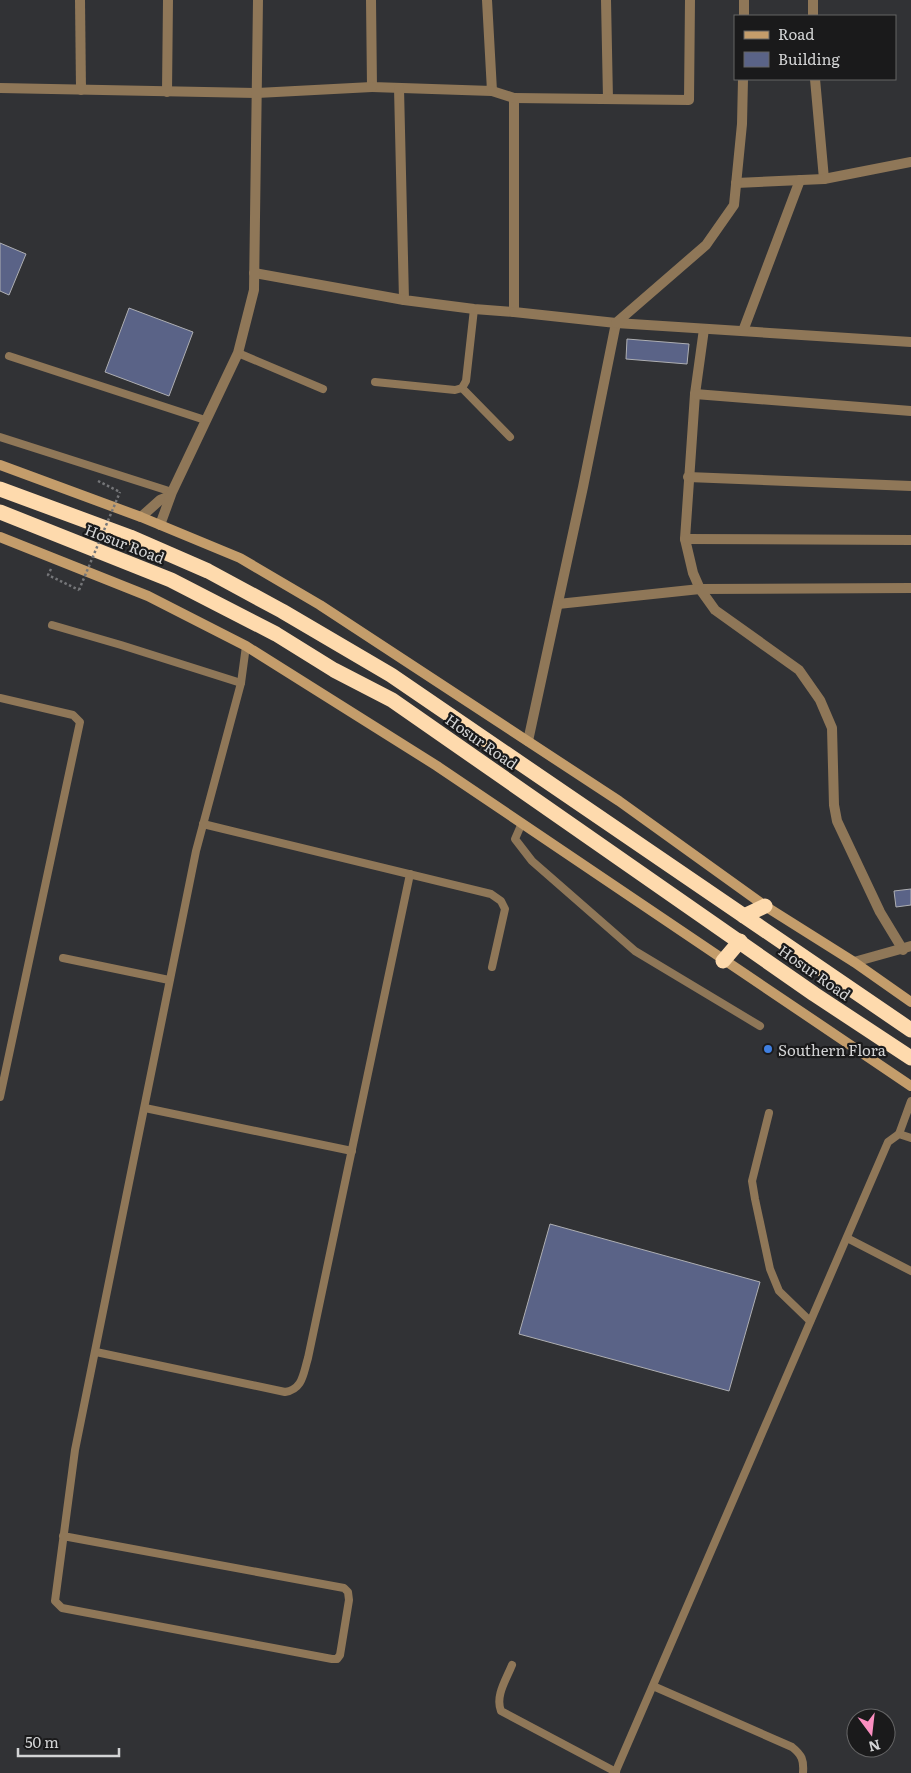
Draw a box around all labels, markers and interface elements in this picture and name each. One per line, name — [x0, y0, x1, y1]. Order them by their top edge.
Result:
legend — [734, 15, 896, 80]
text: Road — [778, 22, 814, 45]
text: Building — [778, 47, 840, 70]
street label: Hosur Road — [82, 517, 168, 569]
street label: Hosur Road — [441, 708, 523, 774]
street label: Hosur Road — [774, 939, 856, 1005]
place label: Southern Flora — [778, 1038, 887, 1061]
marker: Southern Flora — [762, 1043, 774, 1055]
north arrow — [846, 1708, 896, 1758]
scale bar — [18, 1726, 119, 1758]
text: 50 m — [25, 1730, 59, 1753]
text: N — [866, 1735, 883, 1758]

